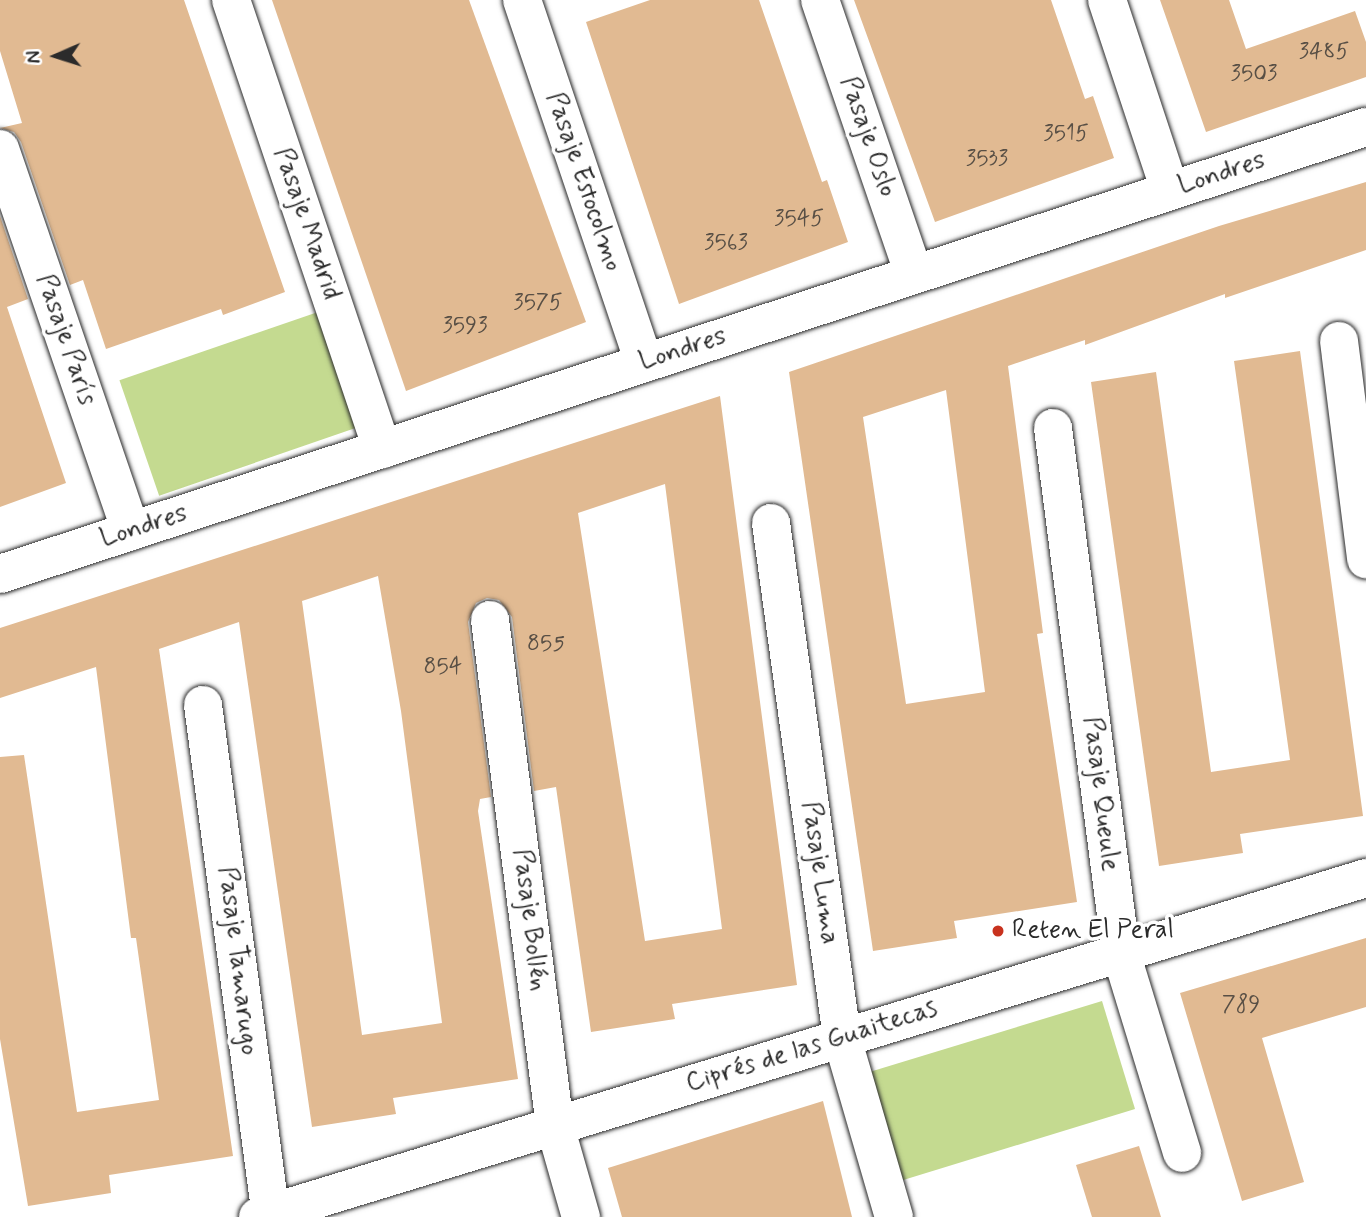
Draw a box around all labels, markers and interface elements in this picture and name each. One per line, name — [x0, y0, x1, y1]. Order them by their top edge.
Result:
north arrow — [21, 21, 91, 91]
house number: 3485 — [1299, 38, 1349, 66]
text: N — [22, 50, 47, 64]
house number: 3503 — [1231, 60, 1277, 88]
street label: Pasaje Oslo — [832, 73, 902, 201]
street label: Pasaje Estocolmo — [538, 89, 628, 275]
house number: 3515 — [1043, 120, 1089, 148]
street label: Pasaje Madrid — [265, 144, 347, 304]
house number: 3533 — [966, 145, 1008, 173]
street label: Londres — [1175, 145, 1269, 203]
house number: 3545 — [774, 205, 824, 233]
house number: 3563 — [704, 229, 748, 257]
street label: Pasaje París — [28, 270, 102, 410]
house number: 3575 — [513, 289, 563, 317]
house number: 3593 — [442, 312, 488, 340]
street label: Londres — [636, 321, 730, 379]
street label: Londres — [97, 498, 191, 556]
house number: 855 — [527, 630, 565, 658]
house number: 854 — [424, 653, 462, 681]
street label: Pasaje Queule — [1075, 715, 1125, 873]
street label: Pasaje Luma — [794, 800, 844, 946]
street label: Pasaje Bollén — [505, 847, 553, 993]
street label: Pasaje Tamarugo — [210, 865, 264, 1057]
place label: Reten El Peral — [1012, 915, 1171, 947]
marker: Reten El Peral — [990, 923, 1006, 939]
house number: 789 — [1222, 991, 1260, 1019]
street label: Ciprés de las Guaitecas — [684, 994, 940, 1100]

